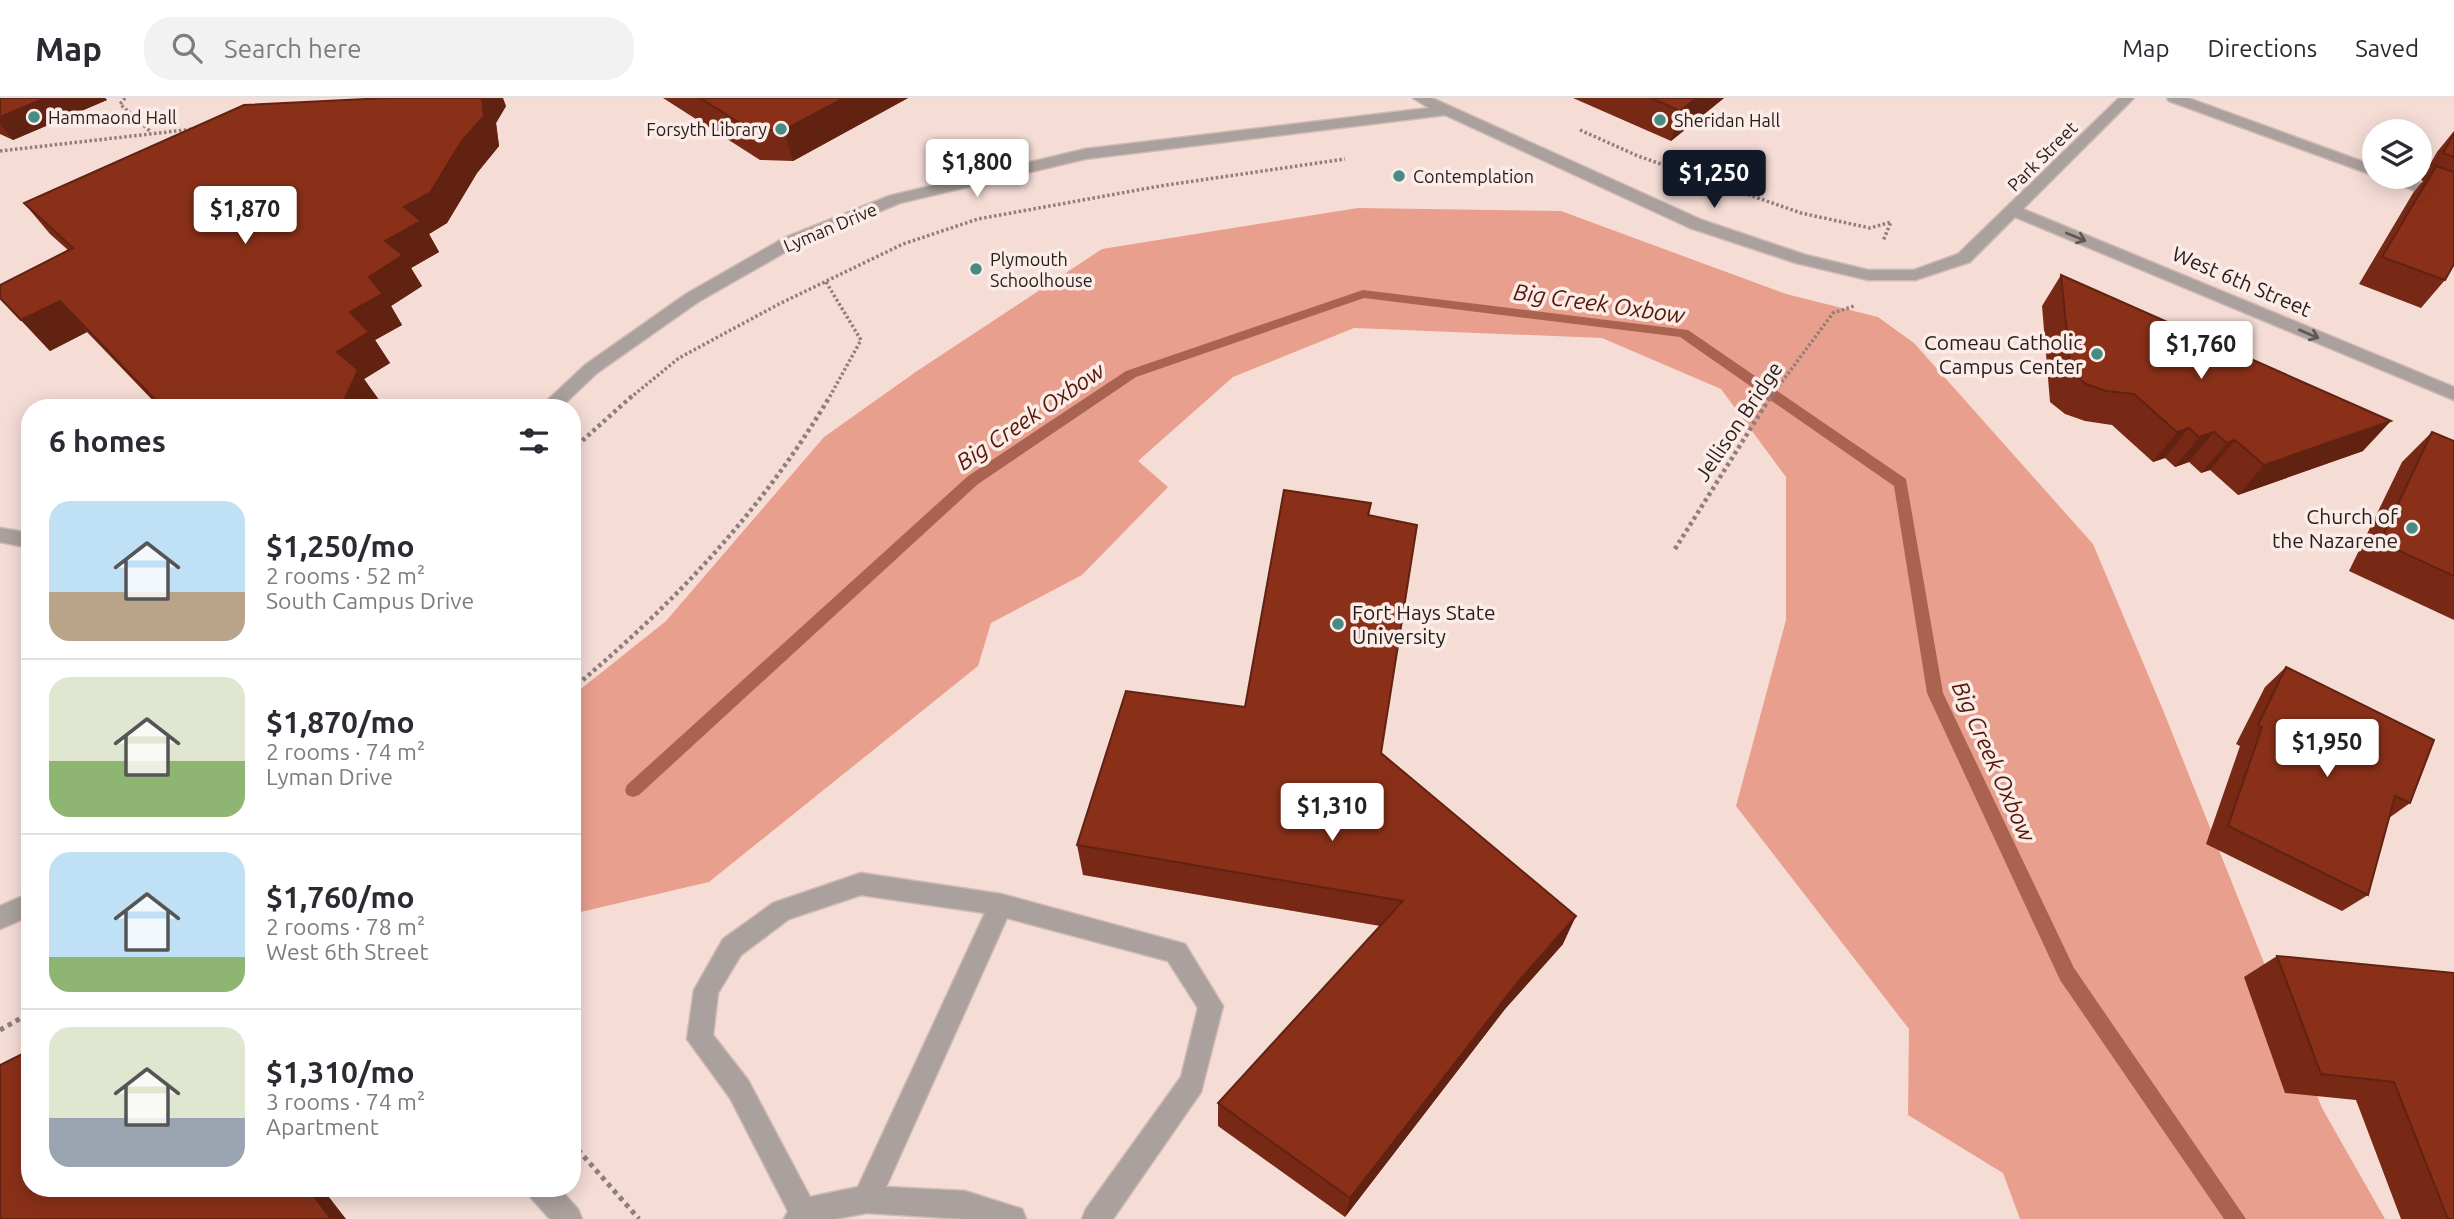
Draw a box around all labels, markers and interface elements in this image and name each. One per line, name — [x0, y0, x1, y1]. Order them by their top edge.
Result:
search box — [144, 17, 634, 80]
icon: search — [168, 29, 206, 67]
text: Map — [35, 30, 102, 67]
text: Search here — [224, 34, 362, 63]
text: Map — [2122, 35, 2169, 62]
text: Directions — [2207, 35, 2317, 62]
text: Saved — [2355, 35, 2419, 62]
place label: Hammaond Hall — [48, 107, 177, 127]
marker: Hammaond Hall — [26, 109, 42, 125]
place label: Sheridan Hall — [1674, 110, 1781, 130]
marker: Sheridan Hall — [1652, 112, 1668, 128]
street label: Park Street — [2003, 117, 2081, 195]
place label: Forsyth Library — [646, 119, 767, 139]
map controls — [2362, 119, 2432, 189]
button: layers — [2362, 119, 2432, 189]
marker: Forsyth Library — [773, 121, 789, 137]
pin: $1,800 — [920, 140, 1034, 199]
text: $1,800 — [942, 149, 1012, 174]
pin: $1,250 — [1657, 150, 1771, 210]
text: $1,250 — [1679, 160, 1749, 185]
place label: Contemplation — [1413, 166, 1534, 186]
marker: Contemplation — [1391, 168, 1407, 184]
pin: $1,870 — [188, 186, 302, 246]
text: $1,870 — [210, 196, 280, 221]
street label: Lyman Drive — [780, 198, 880, 256]
one-way arrow — [2065, 231, 2086, 244]
street label: West 6th Street — [2169, 241, 2315, 321]
place label: Plymouth Schoolhouse — [990, 249, 1093, 290]
marker: Plymouth Schoolhouse — [968, 261, 984, 277]
water label: Big Creek Oxbow — [1512, 279, 1687, 328]
pin: $1,760 — [2144, 322, 2258, 381]
one-way arrow — [2298, 328, 2319, 341]
place label: Comeau Catholic Campus Center — [1924, 330, 2083, 378]
text: $1,760 — [2166, 331, 2236, 356]
marker: Comeau Catholic Campus Center — [2089, 346, 2105, 362]
water label: Big Creek Oxbow — [951, 357, 1109, 475]
street label: Jellison Bridge — [1689, 357, 1787, 485]
icon: filters — [515, 422, 553, 460]
text: 6 homes — [49, 424, 166, 458]
place label: Church of the Nazarene — [2272, 504, 2399, 552]
marker: Church of the Nazarene — [2404, 520, 2420, 536]
icon: home — [105, 529, 189, 613]
text: $1,250/mo — [266, 529, 415, 563]
text: 2 rooms · 52 m² — [266, 563, 425, 588]
text: South Campus Drive — [266, 588, 474, 613]
place label: Fort Hays State University — [1352, 600, 1496, 648]
marker: Fort Hays State University — [1330, 616, 1346, 632]
water label: Big Creek Oxbow — [1947, 677, 2041, 846]
icon: home — [105, 705, 189, 789]
text: $1,870/mo — [266, 705, 415, 739]
pin: $1,950 — [2270, 720, 2384, 779]
text: $1,950 — [2292, 729, 2362, 754]
text: 2 rooms · 74 m² — [266, 739, 425, 764]
text: Lyman Drive — [266, 764, 393, 789]
pin: $1,310 — [1275, 784, 1389, 843]
text: $1,310 — [1297, 793, 1367, 818]
icon: home — [105, 880, 189, 964]
text: $1,760/mo — [266, 880, 415, 914]
text: 2 rooms · 78 m² — [266, 914, 425, 939]
text: West 6th Street — [266, 939, 429, 964]
icon: home — [105, 1055, 189, 1139]
text: $1,310/mo — [266, 1055, 415, 1089]
text: 3 rooms · 74 m² — [266, 1089, 425, 1114]
text: Apartment — [266, 1114, 379, 1139]

